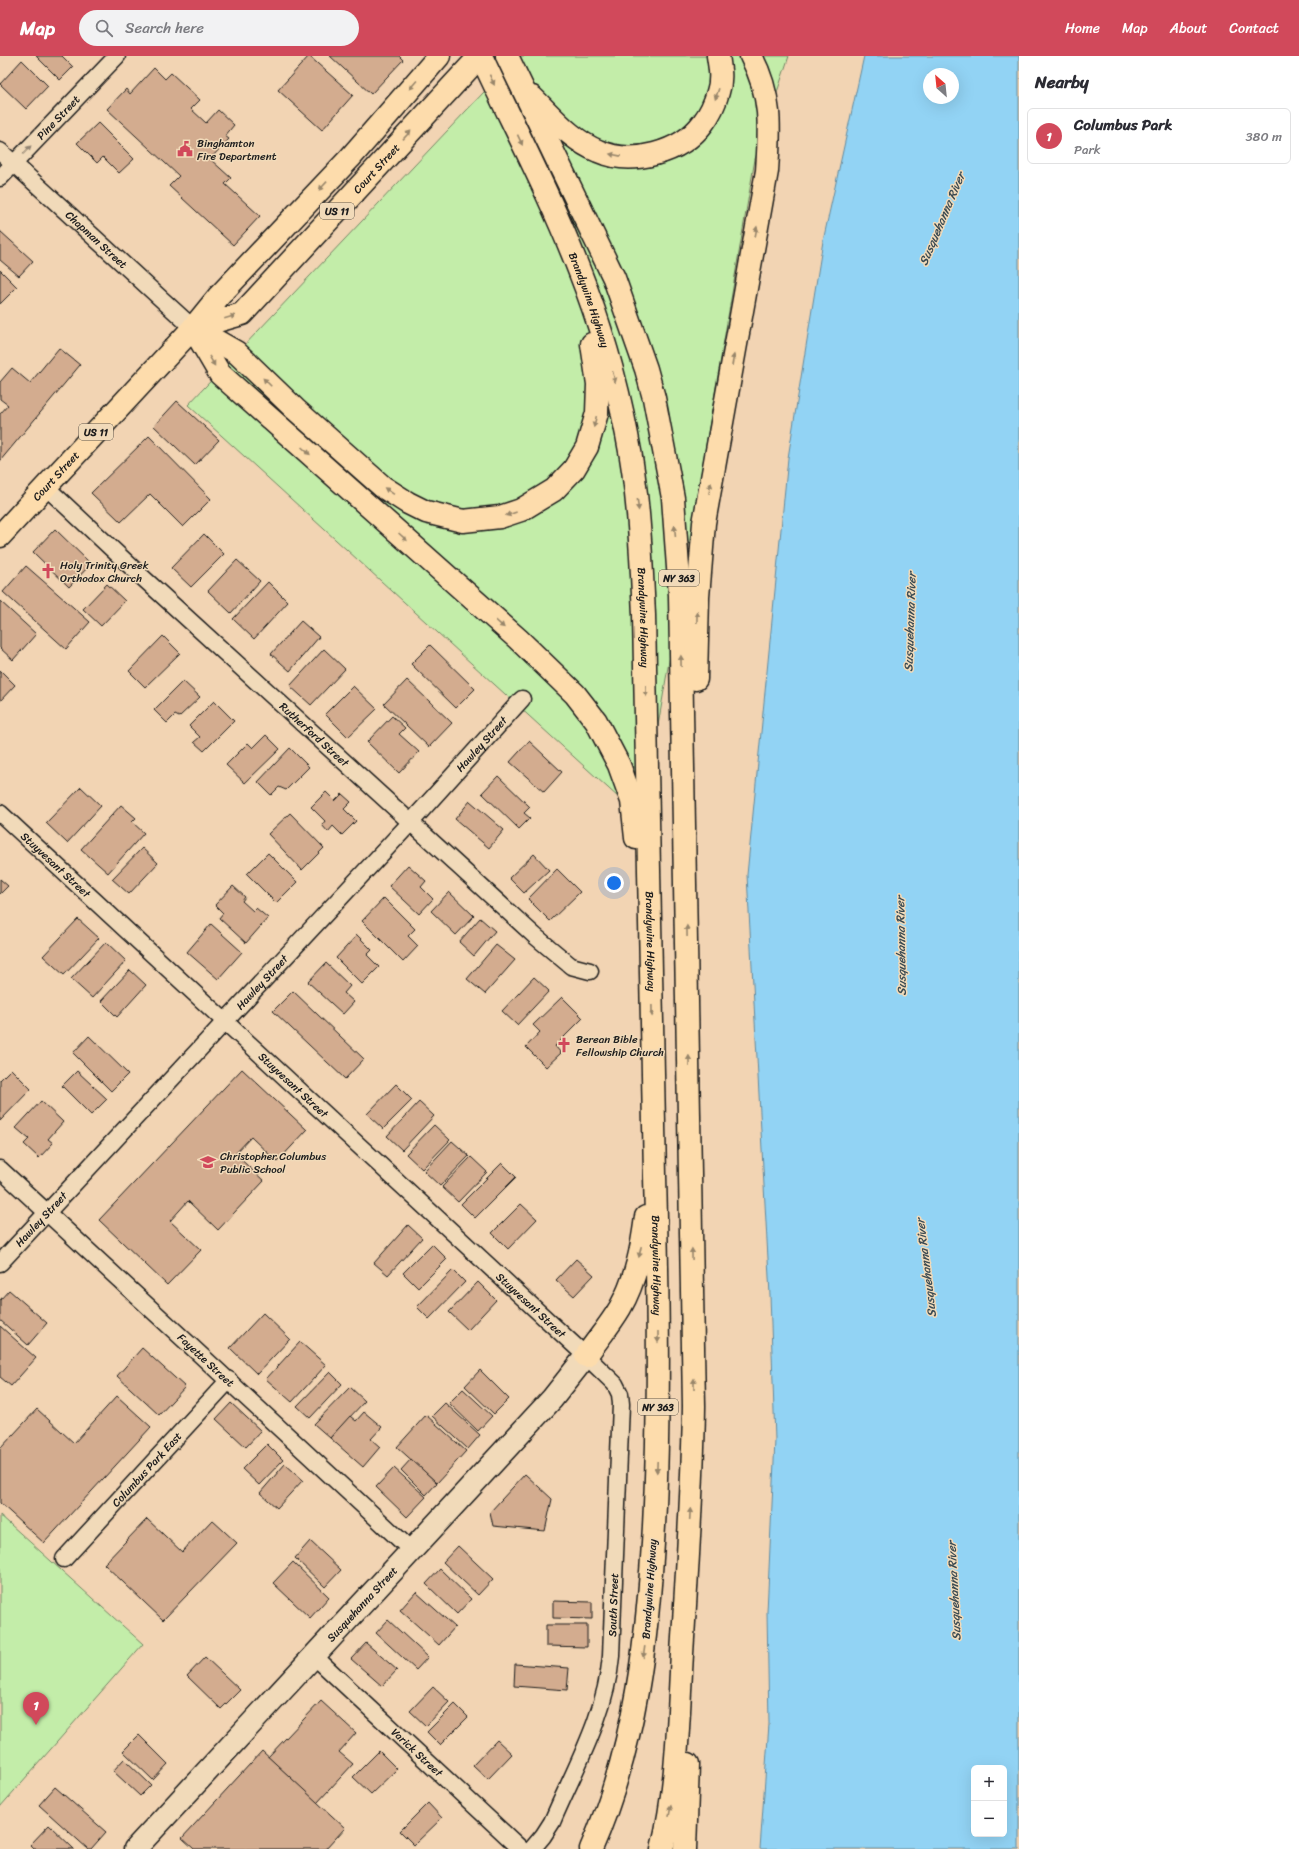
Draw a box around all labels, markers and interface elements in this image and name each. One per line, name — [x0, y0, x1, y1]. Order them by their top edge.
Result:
search box — [79, 10, 359, 46]
text: Map — [20, 12, 55, 45]
text: Search here — [125, 15, 204, 41]
text: Home — [1065, 16, 1100, 41]
text: Map — [1122, 16, 1148, 41]
text: About — [1170, 16, 1207, 41]
text: Contact — [1229, 16, 1279, 41]
icon: search — [93, 17, 115, 39]
text: Nearby — [1035, 67, 1089, 97]
north arrow — [923, 68, 959, 104]
one-way arrow — [489, 75, 495, 86]
one-way arrow — [409, 80, 418, 91]
one-way arrow — [714, 89, 720, 101]
street label: Pine Street — [32, 91, 85, 145]
text: Columbus Park — [1074, 112, 1172, 138]
text: 1 — [1046, 125, 1052, 148]
text: 380 m — [1245, 125, 1282, 148]
one-way arrow — [403, 129, 412, 140]
place label: Binghamton Fire Department — [197, 134, 277, 166]
one-way arrow — [517, 134, 523, 145]
text: Park — [1074, 138, 1101, 161]
street label: Court Street — [348, 139, 405, 198]
public building icon: Binghamton Fire Department — [176, 140, 194, 158]
one-way arrow — [22, 145, 31, 155]
one-way arrow — [609, 152, 621, 158]
water label: Susquehanna River — [912, 167, 972, 269]
one-way arrow — [318, 181, 328, 191]
road number: US 11 — [320, 203, 354, 219]
street label: Chapman Street — [61, 206, 132, 274]
one-way arrow — [754, 226, 760, 238]
street label: Brandywine Highway — [563, 249, 614, 350]
one-way arrow — [225, 314, 237, 320]
one-way arrow — [731, 354, 737, 366]
one-way arrow — [209, 355, 216, 367]
one-way arrow — [611, 372, 617, 384]
one-way arrow — [262, 377, 272, 387]
one-way arrow — [591, 416, 597, 428]
road number: US 11 — [79, 424, 113, 440]
one-way arrow — [301, 446, 311, 455]
street label: Court Street — [28, 447, 85, 506]
one-way arrow — [707, 482, 713, 494]
one-way arrow — [384, 487, 394, 495]
one-way arrow — [634, 499, 641, 511]
one-way arrow — [505, 511, 517, 517]
one-way arrow — [672, 525, 679, 537]
one-way arrow — [398, 533, 408, 542]
place label: Holy Trinity Greek Orthodox Church — [60, 556, 149, 588]
church icon: Holy Trinity Greek Orthodox Church — [39, 562, 57, 580]
street label: Brandywine Highway — [632, 567, 654, 668]
road number: NY 363 — [659, 570, 699, 586]
water label: Susquehanna River — [897, 570, 923, 672]
one-way arrow — [694, 611, 701, 623]
one-way arrow — [495, 619, 505, 628]
one-way arrow — [678, 655, 685, 667]
one-way arrow — [643, 685, 649, 698]
street label: Rutherford Street — [275, 698, 354, 772]
street label: Hawley Street — [451, 712, 513, 777]
street label: Stuyvesant Street — [16, 827, 95, 903]
your location — [604, 873, 624, 893]
street label: Brandywine Highway — [640, 891, 661, 992]
water label: Susquehanna River — [889, 894, 913, 996]
one-way arrow — [683, 925, 690, 937]
street label: Hawley Street — [231, 950, 293, 1014]
one-way arrow — [649, 1005, 655, 1018]
place label: Berean Bible Fellowship Church — [576, 1030, 664, 1062]
church icon: Berean Bible Fellowship Church — [555, 1036, 573, 1054]
street label: Stuyvesant Street — [254, 1048, 333, 1123]
one-way arrow — [686, 1054, 692, 1067]
place label: Christopher Columbus Public School — [220, 1147, 327, 1179]
school or university icon: Christopher Columbus Public School — [199, 1153, 217, 1171]
street label: Hawley Street — [10, 1187, 72, 1251]
street label: Brandywine Highway — [646, 1215, 667, 1316]
water label: Susquehanna River — [909, 1215, 943, 1319]
one-way arrow — [637, 1246, 643, 1258]
one-way arrow — [689, 1247, 695, 1260]
street label: Stuyvesant Street — [491, 1268, 571, 1343]
street label: Fayette Street — [173, 1329, 239, 1392]
one-way arrow — [655, 1331, 661, 1344]
one-way arrow — [691, 1377, 697, 1390]
road number: NY 363 — [638, 1399, 678, 1415]
street label: Columbus Park East — [107, 1428, 187, 1512]
one-way arrow — [654, 1461, 660, 1474]
one-way arrow — [687, 1508, 694, 1520]
street label: Brandywine Highway — [637, 1538, 662, 1640]
water label: Susquehanna River — [940, 1539, 968, 1641]
street label: Susquehanna Street — [322, 1562, 403, 1647]
street label: South Street — [603, 1573, 624, 1637]
one-way arrow — [641, 1646, 647, 1658]
pin: 1 — [23, 1692, 49, 1725]
street label: Varick Street — [387, 1723, 447, 1782]
map controls — [971, 1765, 1007, 1837]
button: + — [971, 1765, 1007, 1801]
button: − — [971, 1801, 1007, 1837]
one-way arrow — [667, 1805, 673, 1817]

